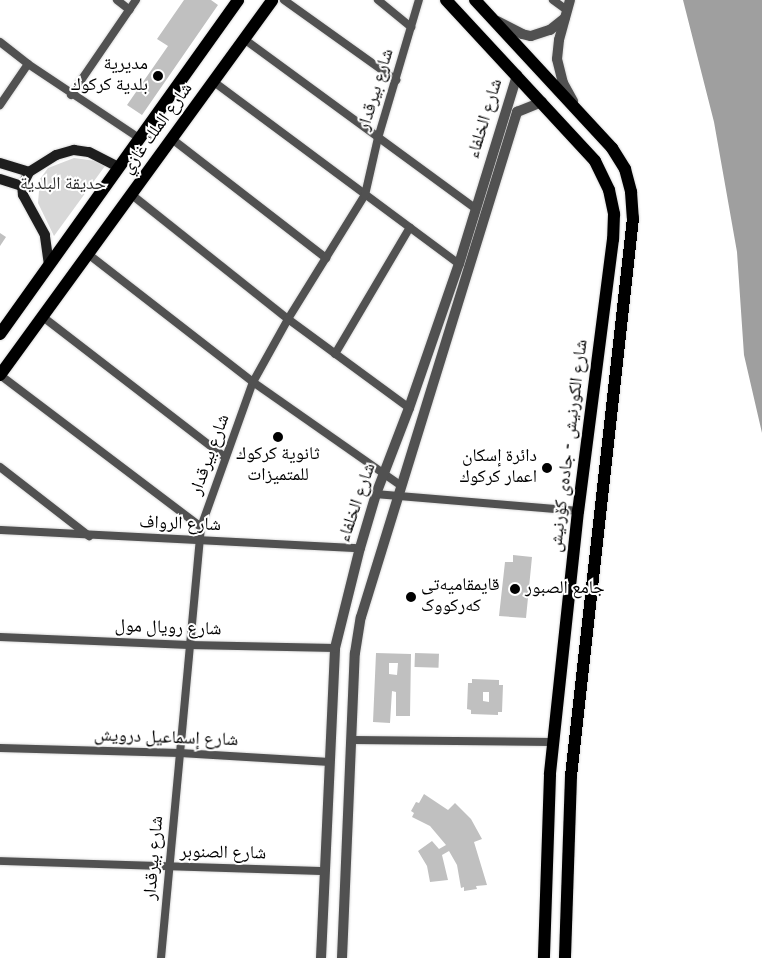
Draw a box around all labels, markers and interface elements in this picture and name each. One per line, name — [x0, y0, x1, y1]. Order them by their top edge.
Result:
street label: شارع بيرقدار — [354, 46, 400, 134]
place label: مديرية بلدية كركوك — [71, 55, 148, 98]
marker: مديرية بلدية كركوك — [152, 70, 164, 82]
street label: شارع الخلفاء — [464, 76, 508, 162]
street label: شارع الملك غازي — [118, 79, 198, 179]
park label: حديقة البلدية — [20, 174, 106, 196]
street label: شارع الكورنيش - جادەی کۆرنیش — [546, 338, 594, 554]
street label: شارع بيرقدار — [186, 412, 236, 498]
marker: ثانوية كركوك للمتميزات — [272, 431, 284, 443]
place label: ثانوية كركوك للمتميزات — [236, 445, 320, 488]
place label: دائرة إسكان اعمار كركوك — [460, 447, 537, 489]
street label: شارع الخلفاء — [334, 461, 382, 545]
marker: دائرة إسكان اعمار كركوك — [541, 462, 553, 474]
street label: شارع الرواف — [139, 513, 221, 537]
place label: قایمقامیەتی کەرکووک — [421, 576, 500, 618]
place label: جامع الصبور — [525, 578, 605, 600]
marker: جامع الصبور — [509, 583, 521, 595]
marker: قایمقامیەتی کەرکووک — [405, 591, 417, 603]
street label: شارع رويال مول — [114, 616, 222, 642]
street label: شارع إسماعيل درويش — [94, 726, 238, 752]
street label: شارع بيرقدار — [141, 815, 169, 901]
street label: شارع الصنوبر — [180, 842, 266, 866]

